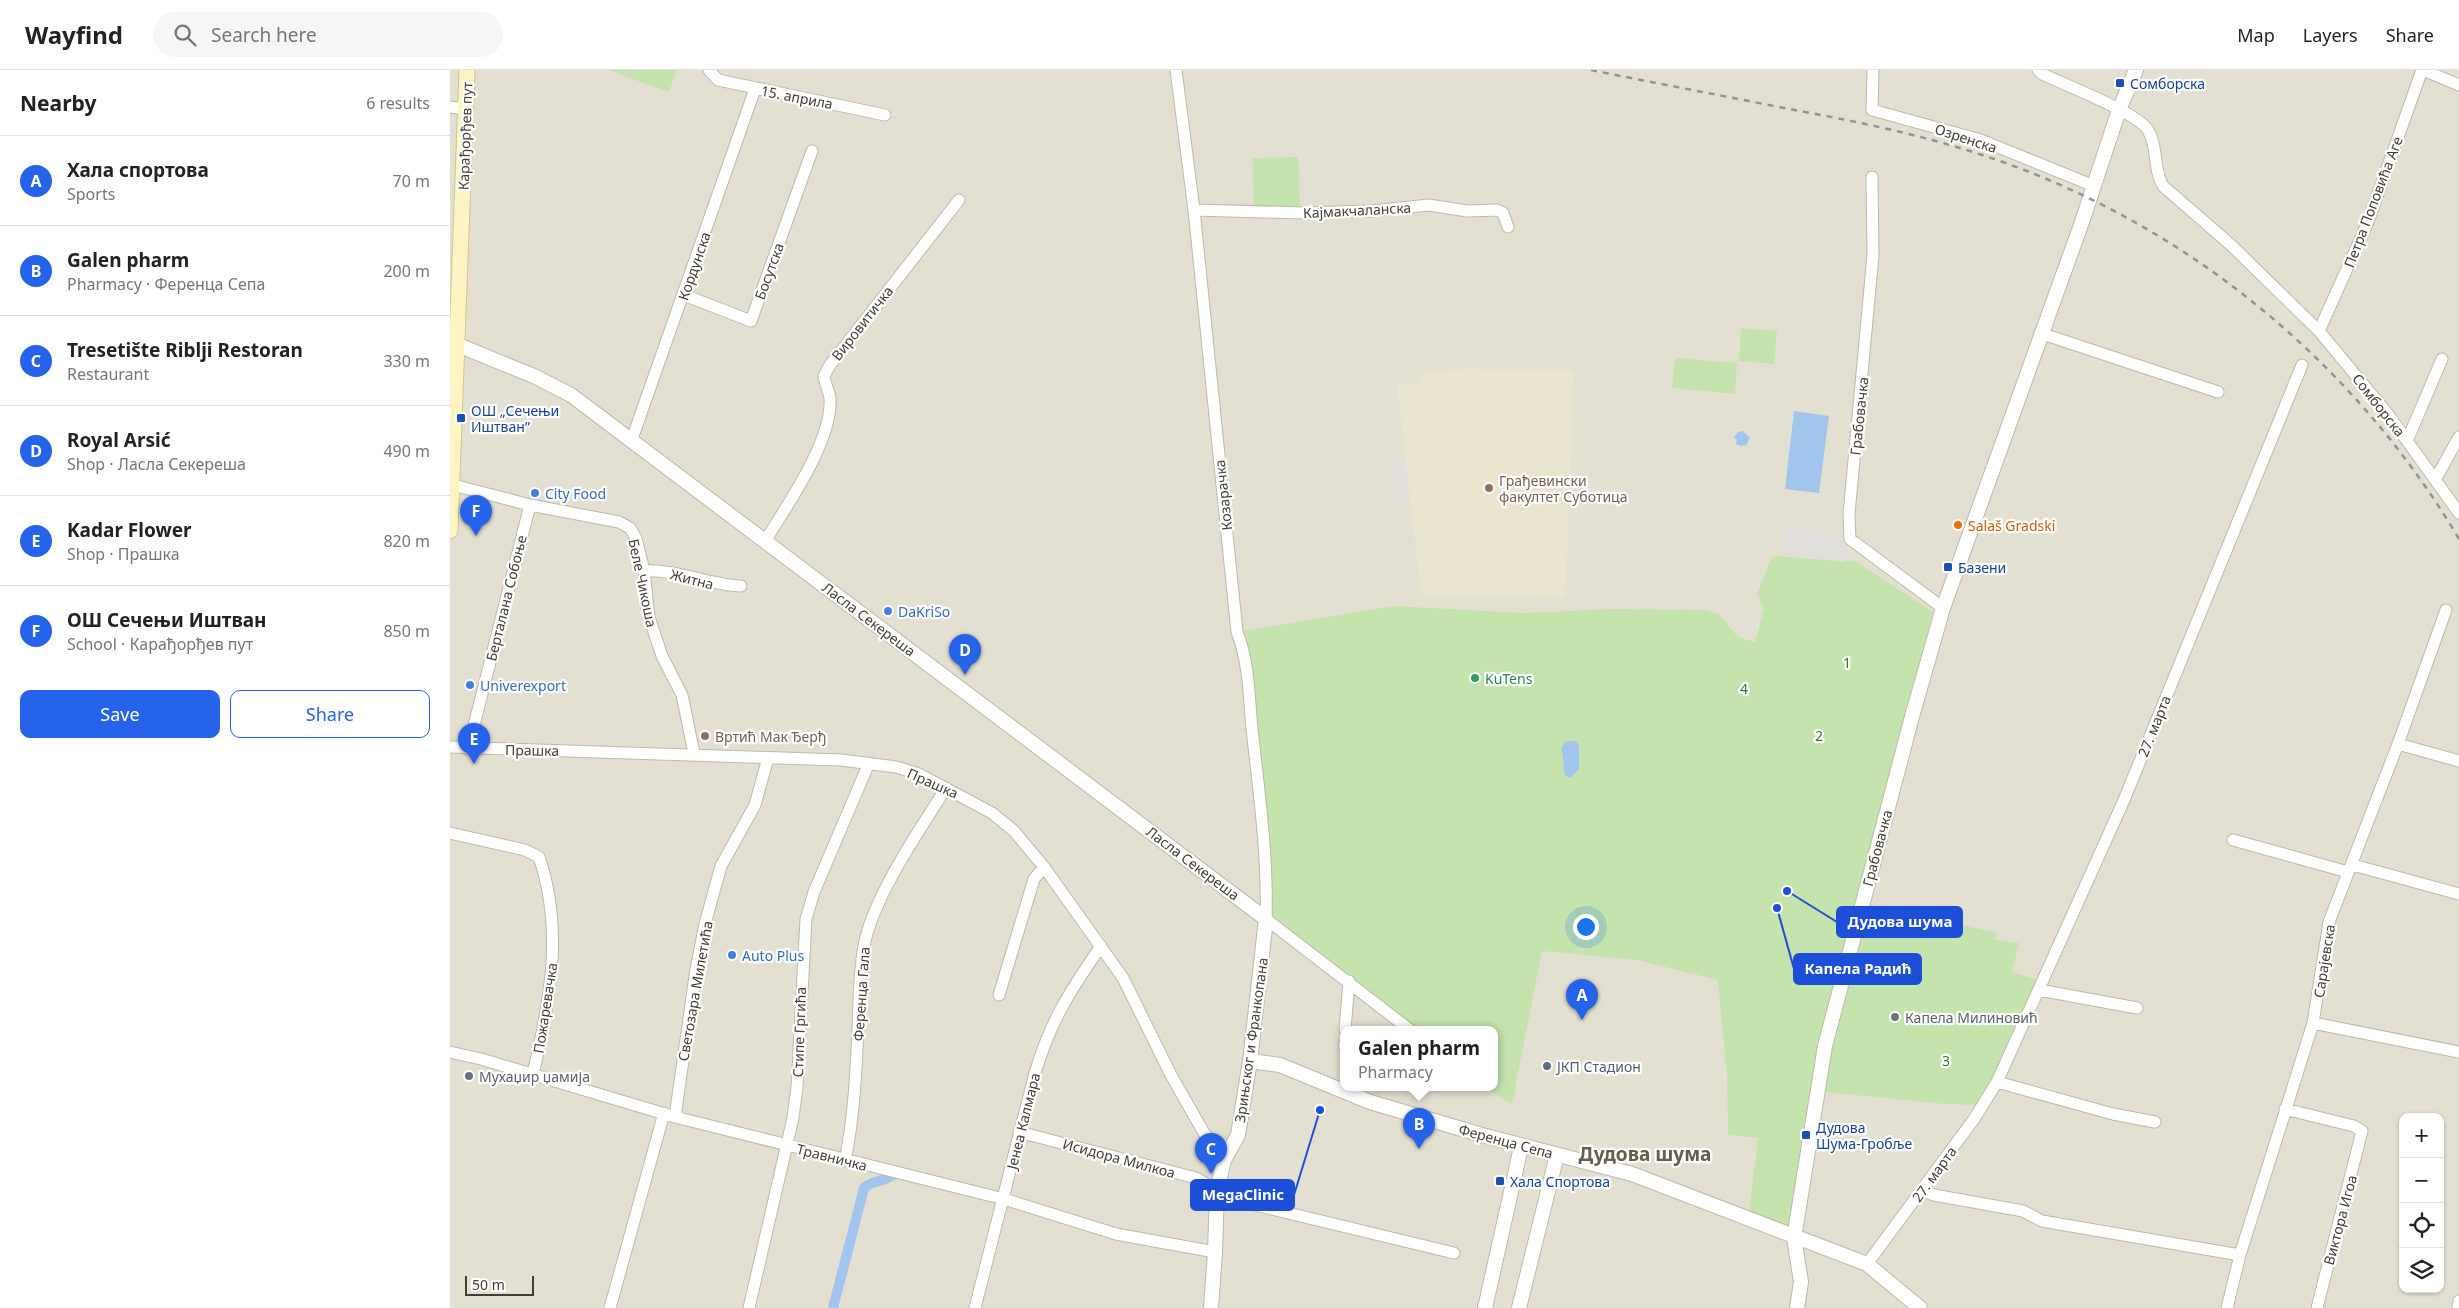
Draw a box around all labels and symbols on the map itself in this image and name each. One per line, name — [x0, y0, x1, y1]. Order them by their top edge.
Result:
place label: Сомборска — [2130, 74, 2205, 93]
marker: Сомборска — [2114, 77, 2126, 89]
street label: Карађорђев пут — [454, 81, 476, 190]
street label: 15. априла — [759, 81, 835, 113]
street label: Озренска — [1933, 119, 1999, 157]
street label: Петра Поповића Аге — [2339, 133, 2407, 270]
street label: Кајмакчаланска — [1302, 198, 1412, 222]
street label: Кордунска — [673, 229, 715, 303]
street label: Босутска — [750, 240, 788, 302]
street label: Вировитичка — [827, 282, 897, 364]
street label: Сомборска — [2348, 370, 2410, 440]
street label: Грабовачка — [1845, 376, 1873, 456]
place label: ОШ „Сечењи Иштван” — [471, 401, 559, 436]
marker: ОШ „Сечењи Иштван” — [455, 412, 467, 424]
street label: Козарачка — [1210, 459, 1236, 531]
place label: Грађевински факултет Суботица — [1499, 471, 1627, 506]
marker: Грађевински факултет Суботица — [1483, 482, 1495, 494]
place label: City Food — [545, 484, 606, 503]
marker: City Food — [529, 487, 541, 499]
pin: F — [460, 495, 492, 536]
place label: Salaš Gradski — [1968, 516, 2055, 535]
marker: Salaš Gradski — [1952, 519, 1964, 531]
street label: Берталана Собоње — [481, 533, 531, 663]
street label: Беле Чикоша — [624, 537, 662, 629]
place label: Базени — [1958, 558, 2006, 577]
marker: Базени — [1942, 561, 1954, 573]
street label: Житна — [668, 564, 716, 594]
street label: Ласла Секереша — [818, 578, 920, 660]
place label: DaKriSo — [898, 602, 950, 621]
marker: DaKriSo — [882, 605, 894, 617]
pin: D — [949, 634, 981, 675]
park label: 1 — [1843, 653, 1851, 672]
place label: KuTens — [1485, 669, 1533, 688]
marker: KuTens — [1469, 672, 1481, 684]
place label: Univerexport — [480, 676, 566, 695]
marker: Univerexport — [464, 679, 476, 691]
park label: 4 — [1740, 679, 1748, 698]
street label: 27. марта — [2133, 692, 2175, 760]
pin: E — [458, 723, 490, 764]
park label: 2 — [1815, 726, 1823, 745]
place label: Вртић Мак Ђерђ — [715, 727, 826, 746]
marker: Вртић Мак Ђерђ — [699, 730, 711, 742]
street label: Прашка — [505, 740, 559, 760]
street label: Прашка — [904, 763, 962, 803]
street label: Грабовачка — [1858, 808, 1896, 888]
street label: Ласла Секереша — [1142, 822, 1244, 904]
callout: Дудова шума — [1837, 907, 1962, 937]
text: Дудова шума — [1848, 911, 1952, 931]
your location — [1573, 914, 1599, 940]
street label: Светозара Милетића — [673, 919, 717, 1063]
street label: Сарајевска — [2309, 923, 2339, 999]
place label: Auto Plus — [742, 946, 804, 965]
street label: Ференца Гала — [848, 946, 874, 1042]
marker: Auto Plus — [726, 949, 738, 961]
callout: Капела Радић — [1794, 954, 1921, 984]
street label: Зрињског и Франкопана — [1230, 956, 1272, 1124]
text: Капела Радић — [1804, 958, 1912, 978]
street label: Пожаревачка — [528, 961, 562, 1055]
pin: A — [1566, 979, 1598, 1020]
street label: Стипе Гргића — [788, 986, 810, 1078]
place label: Капела Милиновић — [1905, 1008, 2038, 1027]
marker: Капела Милиновић — [1889, 1011, 1901, 1023]
park label: 3 — [1942, 1051, 1950, 1070]
place label: ЈКП Стадион — [1555, 1057, 1641, 1076]
marker: ЈКП Стадион — [1541, 1060, 1553, 1072]
place label: Мухаџир џамија — [479, 1067, 590, 1086]
marker: Мухаџир џамија — [463, 1070, 475, 1082]
street label: Јенеа Калмара — [1001, 1071, 1044, 1173]
pin: B — [1403, 1108, 1435, 1149]
place label: Дудова Шума-Гробље — [1816, 1118, 1913, 1153]
street label: Ференца Сепа — [1457, 1119, 1555, 1163]
marker: Дудова Шума-Гробље — [1800, 1129, 1812, 1141]
pin: C — [1195, 1133, 1227, 1174]
street label: Исидора Милкоа — [1061, 1134, 1177, 1182]
street label: Травничка — [795, 1139, 869, 1175]
district label: Дудова шума — [1579, 1141, 1711, 1167]
street label: 27. марта — [1907, 1142, 1961, 1206]
place label: Хала Спортова — [1510, 1172, 1610, 1191]
street label: Виктора Игоа — [2319, 1173, 2361, 1267]
marker: Хала Спортова — [1494, 1175, 1506, 1187]
callout: MegaClinic — [1191, 1180, 1294, 1210]
text: MegaClinic — [1202, 1184, 1284, 1204]
scale bar — [465, 1273, 534, 1296]

